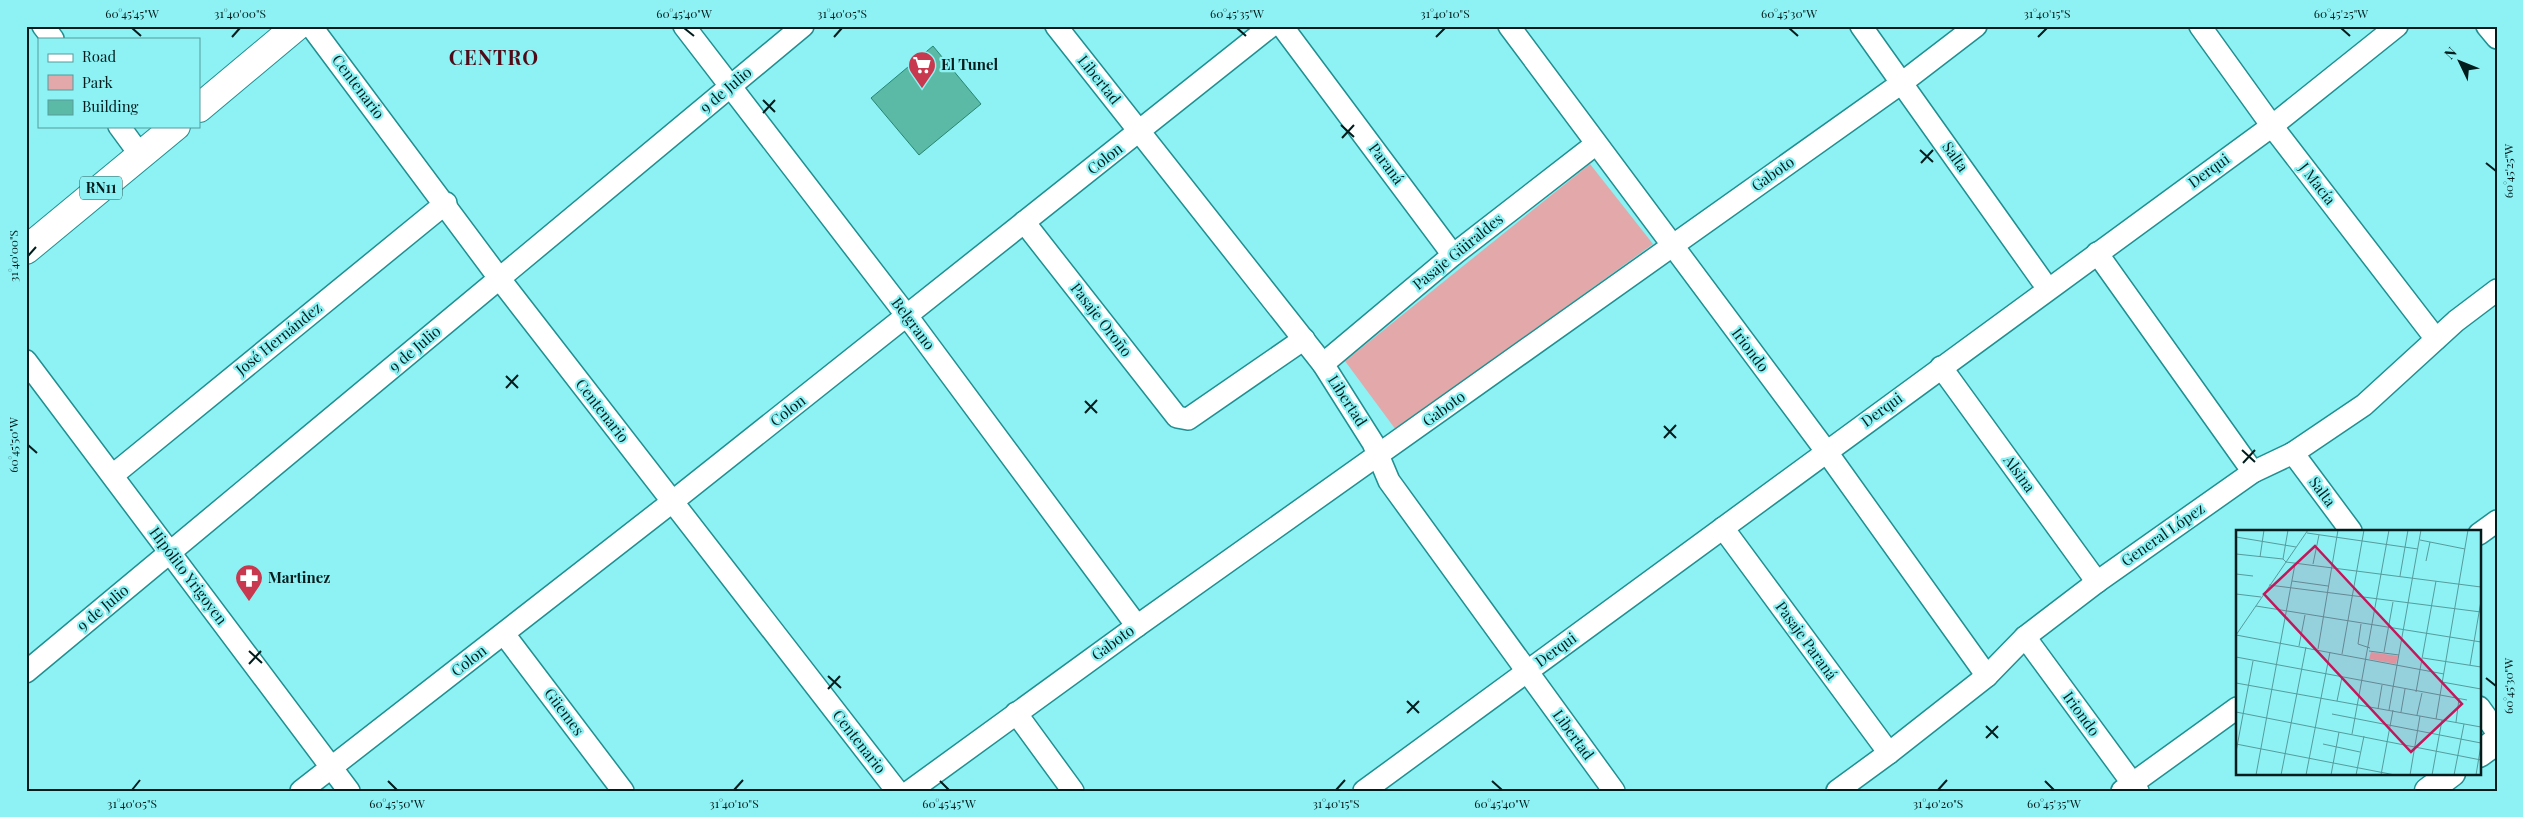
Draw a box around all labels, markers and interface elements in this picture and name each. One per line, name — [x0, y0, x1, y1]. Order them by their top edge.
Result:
text: 60°45'45"W — [105, 5, 159, 21]
text: 31°40'00"S — [214, 5, 266, 21]
text: 60°45'40"W — [656, 5, 712, 21]
text: 31°40'05"S — [817, 5, 867, 21]
text: 60°45'35"W — [1210, 5, 1264, 21]
text: 31°40'10"S — [1420, 5, 1470, 21]
text: 60°45'30"W — [1761, 5, 1817, 21]
text: 31°40'15"S — [2023, 5, 2071, 21]
text: 60°45'25"W — [2314, 5, 2368, 21]
legend — [38, 38, 200, 128]
north arrow — [2436, 38, 2486, 88]
district label: CENTRO — [449, 43, 539, 70]
text: N — [2440, 43, 2461, 63]
text: Road — [82, 46, 116, 66]
street label: Centenario — [328, 50, 389, 123]
supermarket icon: El Tunel — [907, 50, 937, 89]
street label: Libertad — [1074, 51, 1126, 108]
place label: El Tunel — [941, 54, 999, 74]
street label: 9 de Julio — [695, 62, 755, 117]
text: Park — [82, 72, 114, 92]
text: Building — [82, 96, 139, 116]
street label: Salta — [1938, 137, 1974, 176]
street label: Colon — [1083, 138, 1126, 178]
street label: Paraná — [1365, 139, 1409, 188]
text: 60°45'25"W — [2500, 144, 2516, 198]
street label: Derqui — [2184, 148, 2234, 192]
street label: Gaboto — [1747, 151, 1798, 195]
street label: J Macía — [2294, 157, 2341, 209]
road number: RN11 — [80, 177, 122, 200]
street label: Pasaje Güiraldes — [1408, 209, 1507, 294]
text: 31°40'00"S — [5, 230, 21, 282]
street label: Pasaje Oroño — [1067, 278, 1137, 360]
street label: Belgrano — [888, 293, 940, 354]
street label: José Hernández — [230, 297, 325, 380]
street label: 9 de Julio — [384, 321, 444, 376]
street label: Iriondo — [1728, 323, 1774, 375]
street label: Libertad — [1324, 371, 1372, 430]
street label: Centenario — [572, 374, 634, 446]
street label: Gaboto — [1418, 386, 1469, 430]
street label: Derqui — [1857, 387, 1907, 431]
street label: Colon — [766, 390, 809, 430]
text: 60°45'50"W — [5, 417, 21, 473]
street label: Alsina — [1999, 450, 2040, 496]
street label: Salta — [2305, 472, 2341, 511]
street label: General López — [2117, 498, 2208, 570]
street label: Hipólito Yrigoyen — [146, 523, 232, 628]
inset map — [2236, 530, 2480, 774]
pharmacy icon: Martinez — [234, 563, 264, 602]
place label: Martinez — [268, 567, 330, 587]
street label: 9 de Julio — [72, 580, 132, 635]
street label: Pasaje Paraná — [1772, 597, 1842, 684]
street label: Gaboto — [1087, 620, 1138, 664]
street label: Derqui — [1531, 627, 1581, 671]
street label: Colon — [447, 640, 490, 680]
text: 60°45'30"W — [2500, 658, 2516, 714]
street label: Güemes — [540, 684, 589, 739]
street label: Iriondo — [2059, 687, 2105, 740]
street label: Centenario — [829, 705, 891, 777]
street label: Libertad — [1549, 705, 1599, 764]
text: 31°40'05"S — [107, 795, 157, 811]
text: 60°45'50"W — [369, 795, 425, 811]
text: 31°40'10"S — [709, 795, 759, 811]
text: 60°45'45"W — [922, 795, 976, 811]
text: 31°40'15"S — [1312, 795, 1360, 811]
text: 60°45'40"W — [1474, 795, 1530, 811]
text: 31°40'20"S — [1913, 795, 1963, 811]
text: 60°45'35"W — [2027, 795, 2081, 811]

